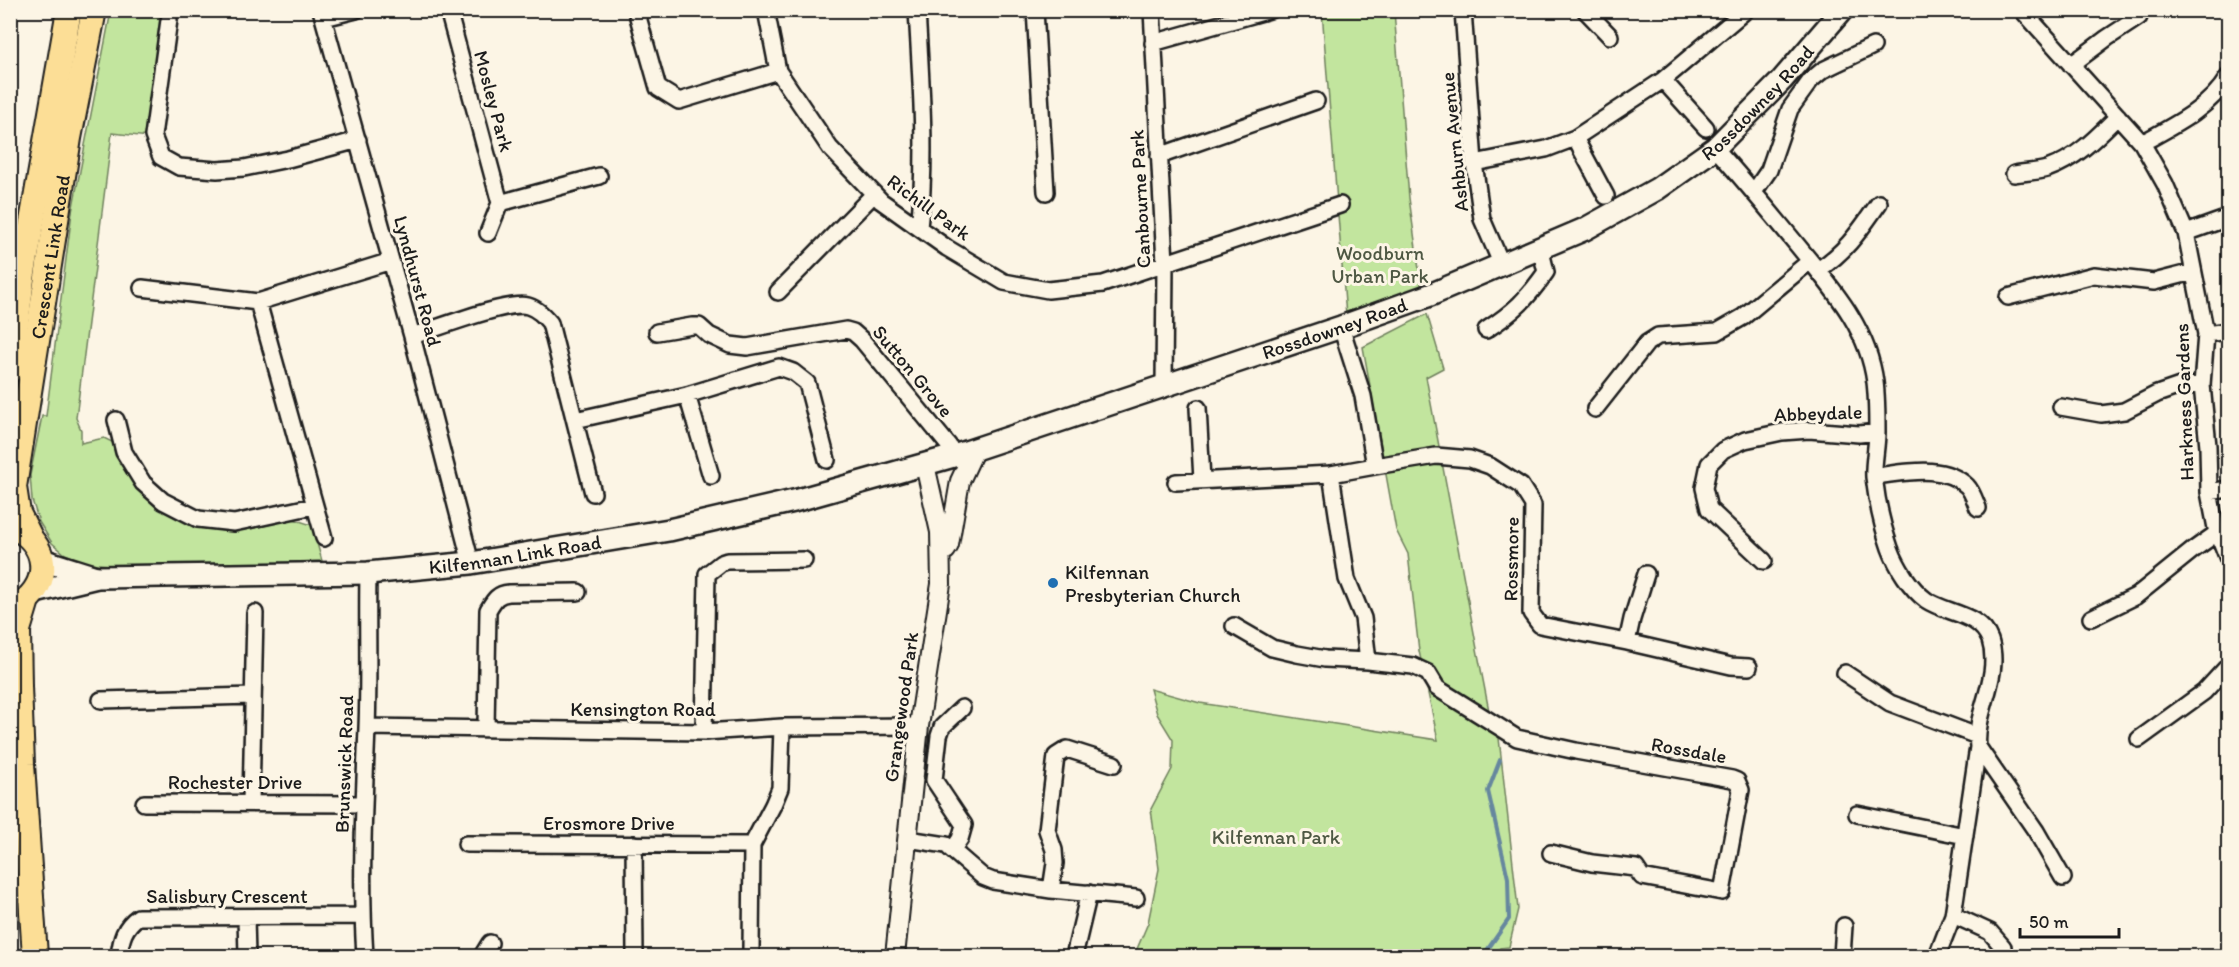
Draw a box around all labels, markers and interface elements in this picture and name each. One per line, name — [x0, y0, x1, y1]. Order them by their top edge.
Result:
street label: Rossdowney Road — [1697, 40, 1819, 166]
street label: Mosley Park — [469, 48, 519, 154]
street label: Ashburn Avenue — [1435, 71, 1473, 213]
street label: Canbourne Park — [1124, 128, 1156, 269]
street label: Richill Park — [883, 169, 976, 246]
street label: Crescent Link Road — [25, 173, 75, 341]
street label: Lyndhurst Road — [389, 213, 447, 349]
park label: Woodburn Urban Park — [1331, 241, 1429, 288]
street label: Rossdowney Road — [1259, 292, 1411, 364]
street label: Sutton Grove — [868, 320, 958, 422]
street label: Harkness Gardens — [2169, 323, 2199, 481]
street label: Abbeydale — [1773, 399, 1863, 427]
street label: Rossmore — [1498, 517, 1524, 601]
street label: Kilfennan Link Road — [428, 529, 603, 579]
place label: Kilfennan Presbyterian Church — [1065, 560, 1240, 607]
marker: Kilfennan Presbyterian Church — [1046, 576, 1060, 590]
street label: Grangewood Park — [879, 630, 924, 784]
street label: Brunswick Road — [330, 695, 358, 833]
street label: Kensington Road — [570, 697, 716, 721]
street label: Rossdale — [1649, 732, 1729, 768]
street label: Rochester Drive — [168, 770, 302, 794]
street label: Erosmore Drive — [543, 811, 675, 835]
park label: Kilfennan Park — [1212, 825, 1341, 849]
street label: Salisbury Crescent — [146, 884, 308, 908]
scale bar — [2020, 901, 2119, 939]
text: 50 m — [2029, 911, 2069, 933]

